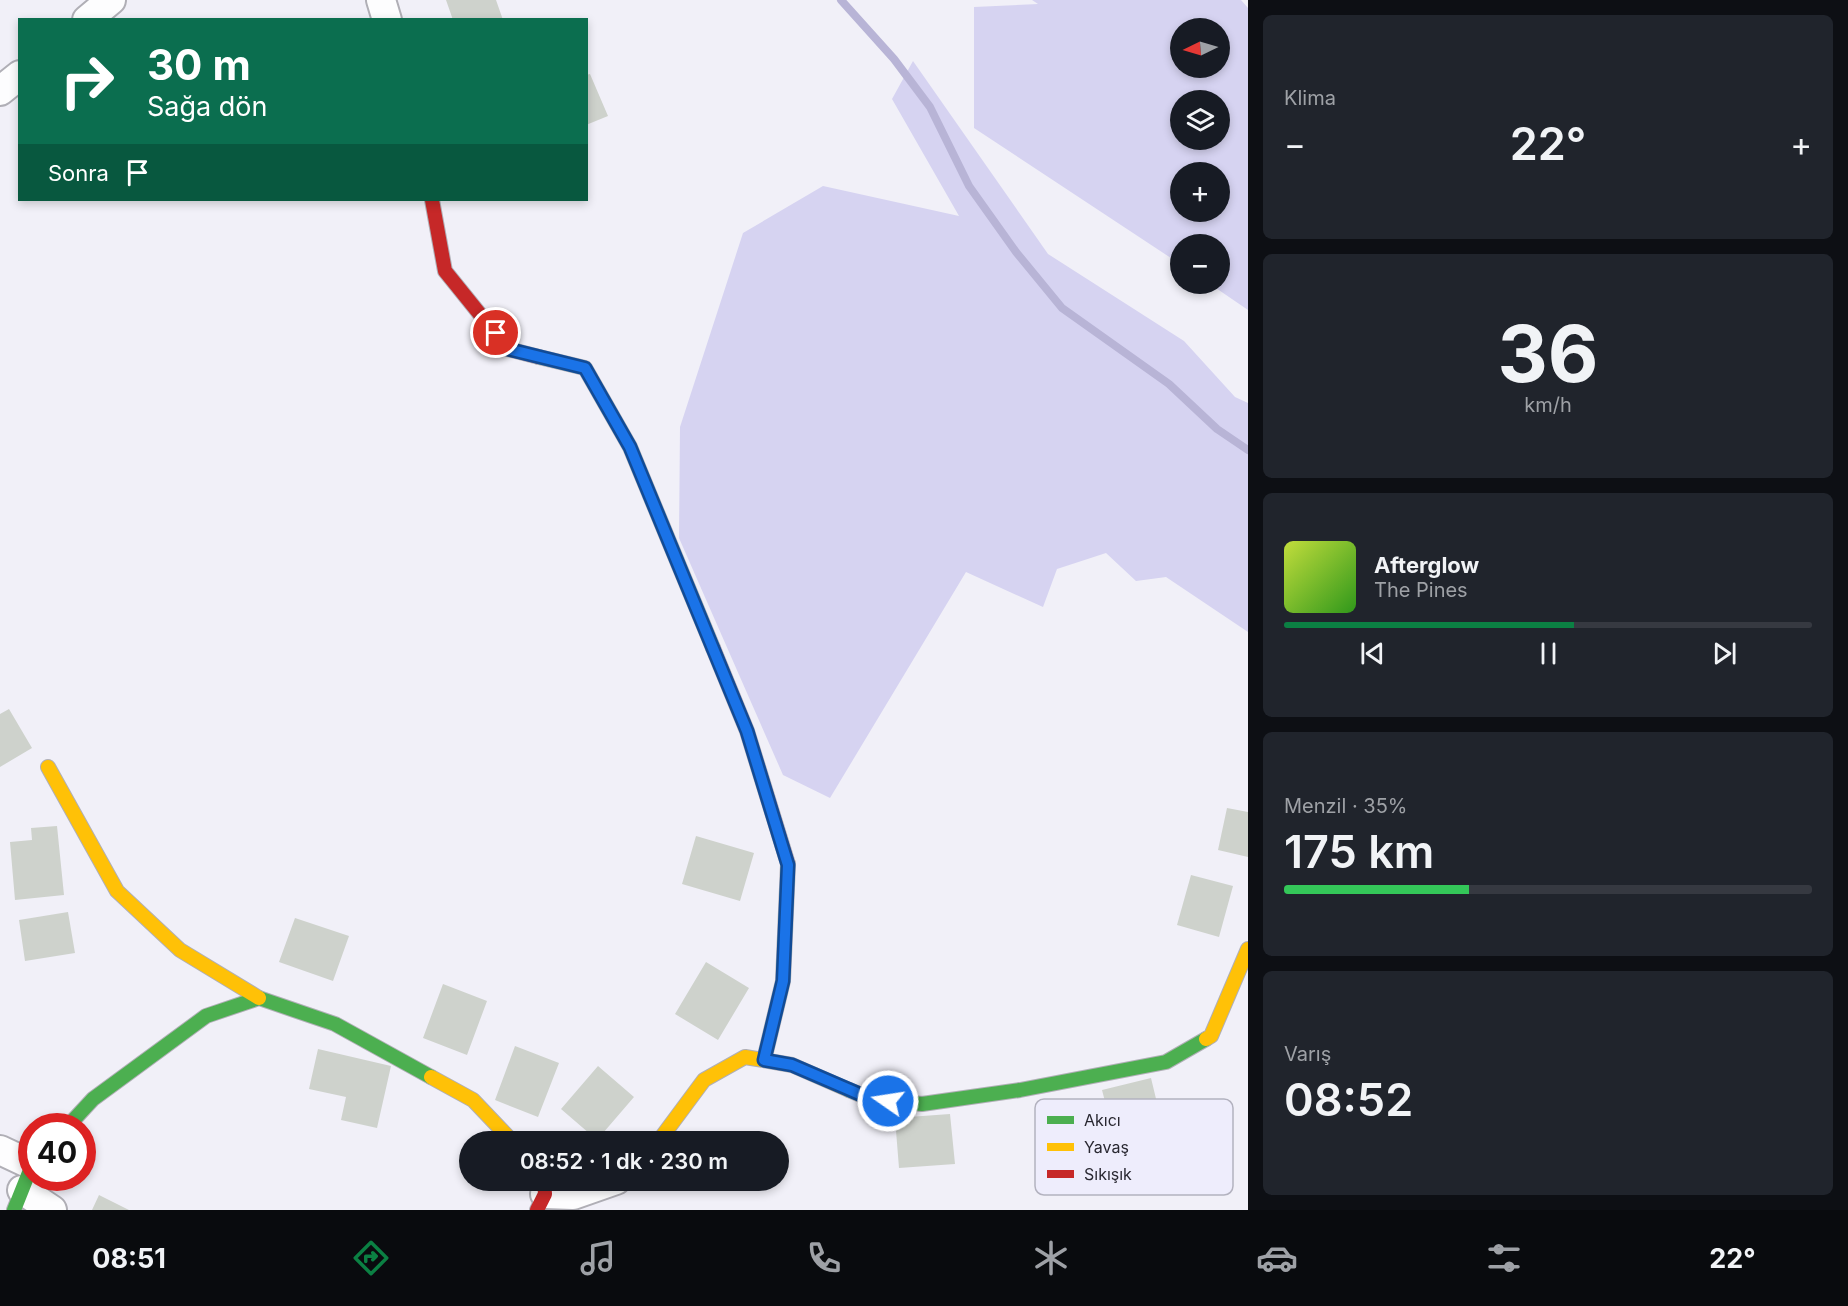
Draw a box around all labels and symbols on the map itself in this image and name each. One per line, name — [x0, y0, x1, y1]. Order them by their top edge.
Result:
north arrow — [1170, 18, 1230, 78]
pin — [470, 307, 521, 358]
position arrow — [856, 1069, 920, 1133]
legend — [1035, 1099, 1233, 1195]
text: Akıcı — [1084, 1110, 1121, 1130]
speed limit sign: 40 — [18, 1113, 96, 1191]
text: Yavaş — [1084, 1137, 1129, 1157]
text: Sıkışık — [1084, 1164, 1132, 1184]

